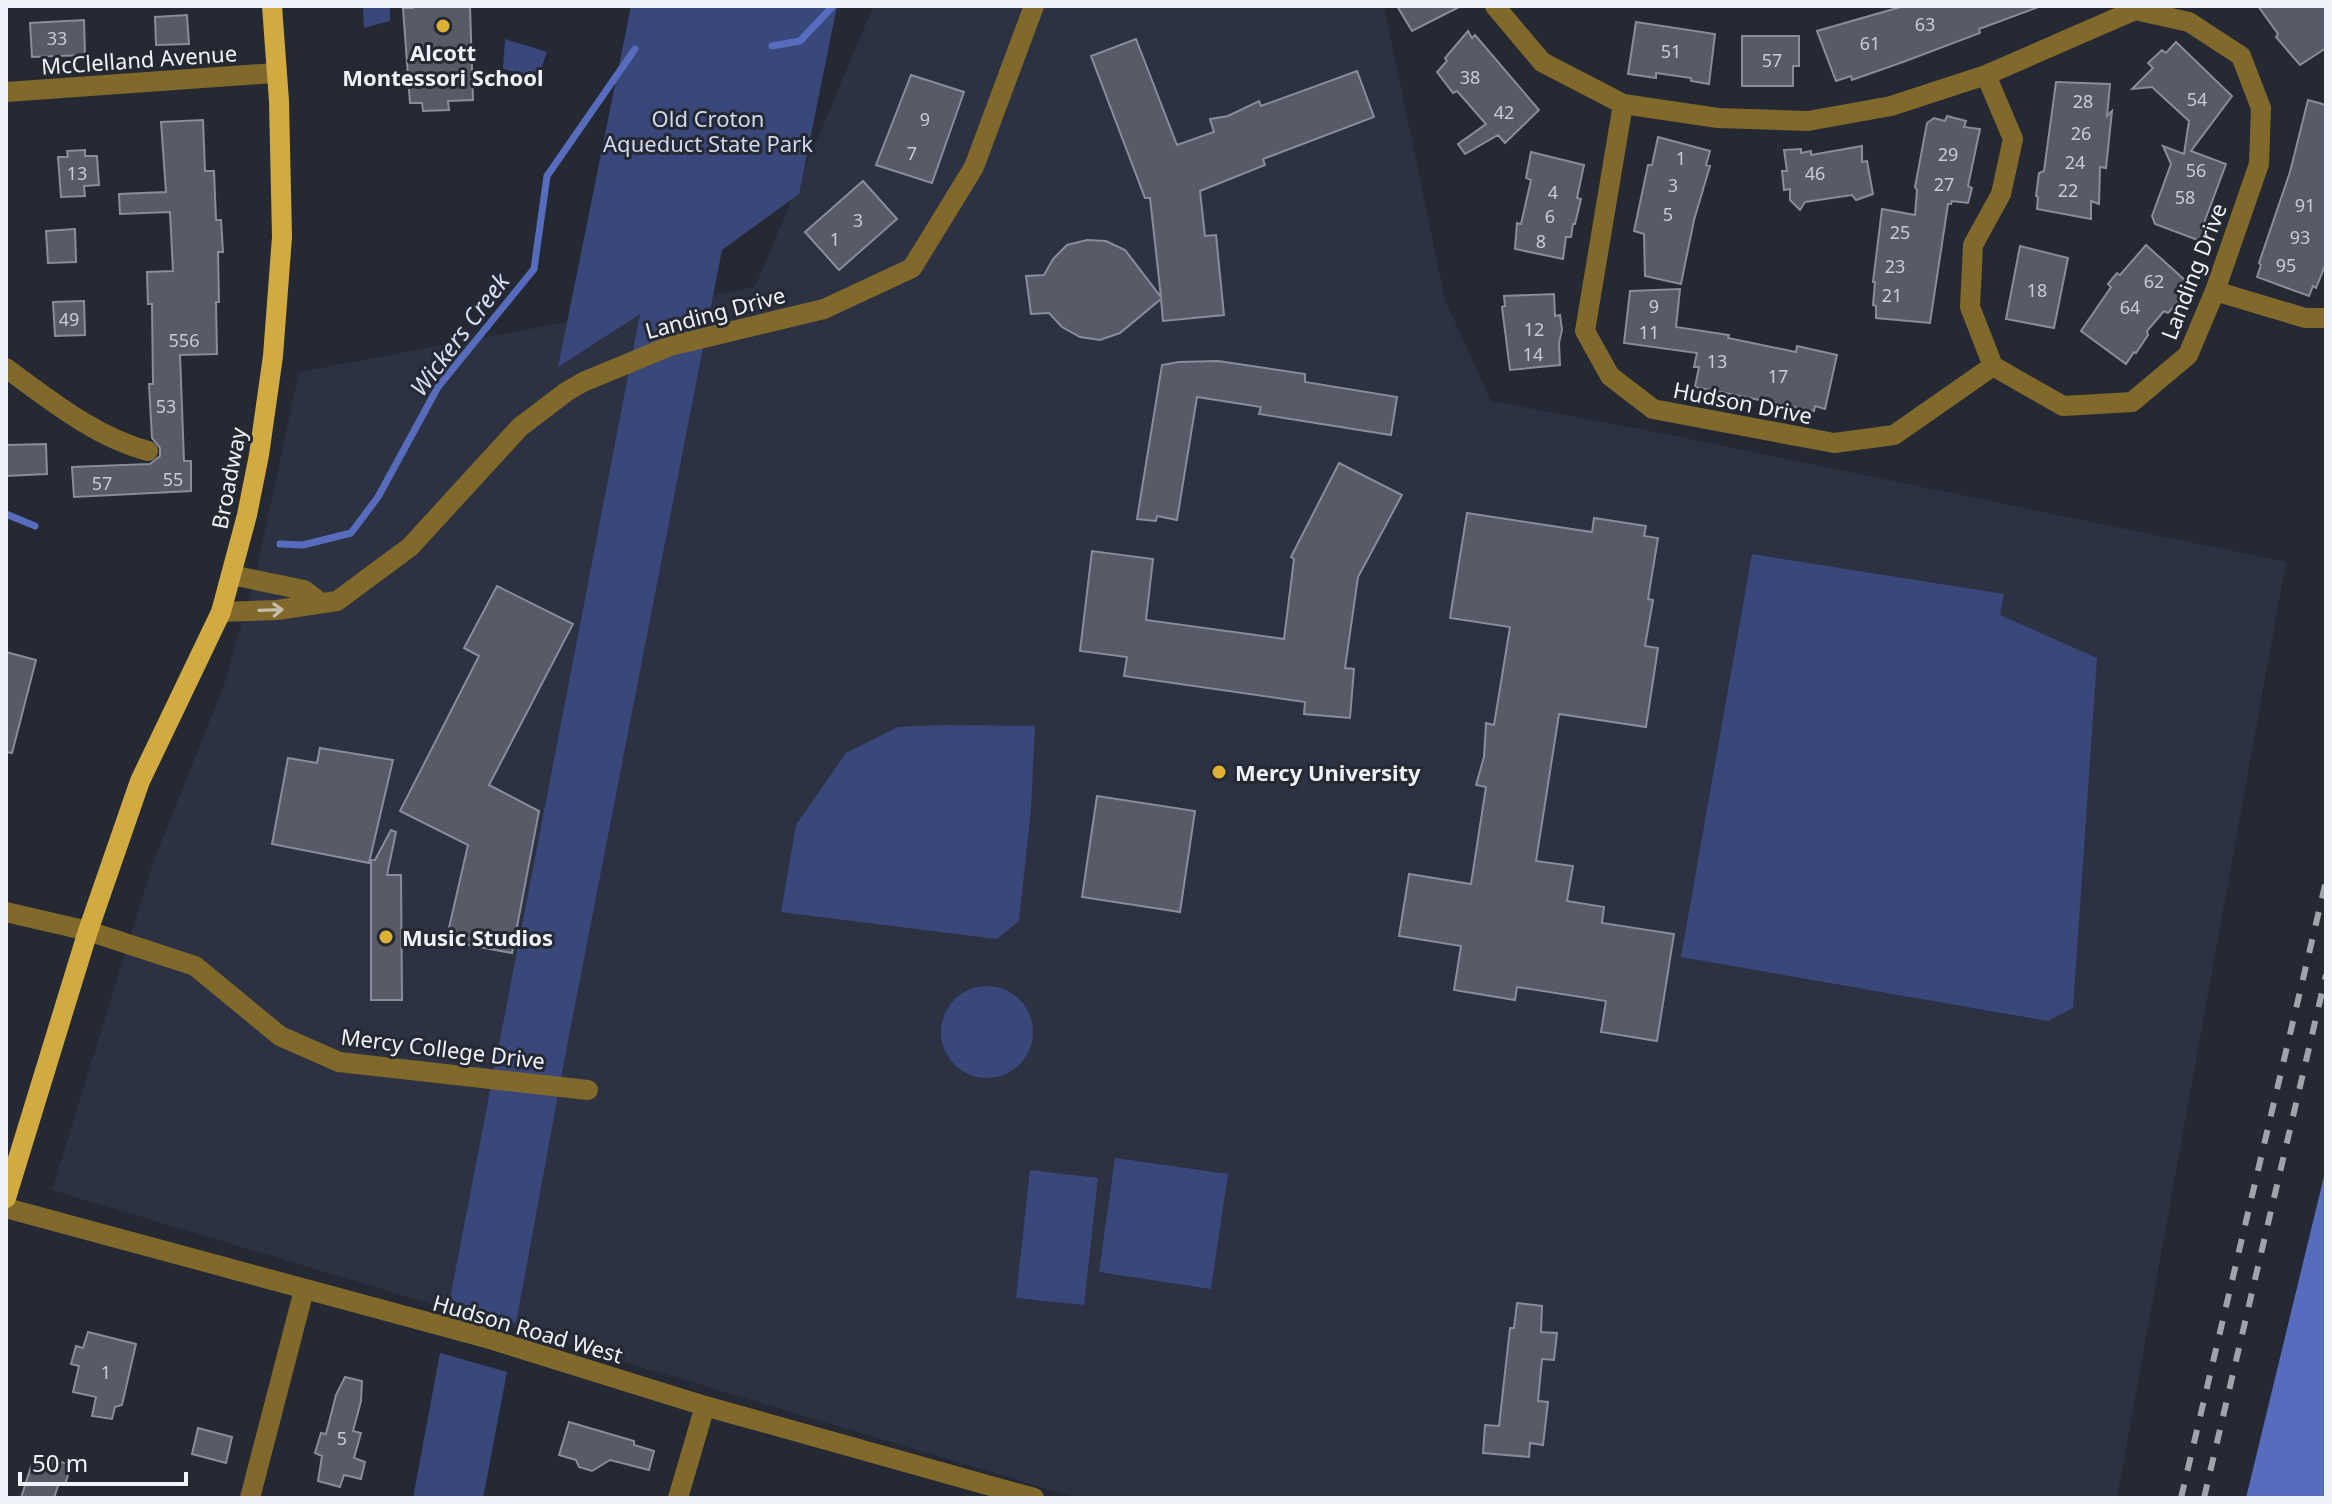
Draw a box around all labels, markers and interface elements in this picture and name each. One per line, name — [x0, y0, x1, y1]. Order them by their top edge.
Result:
house number: 63 — [1915, 12, 1935, 36]
marker: Alcott Montessori School — [434, 17, 452, 35]
house number: 33 — [47, 26, 67, 50]
house number: 61 — [1860, 31, 1880, 55]
street label: McClelland Avenue — [40, 37, 238, 81]
place label: Alcott Montessori School — [342, 37, 544, 92]
house number: 51 — [1661, 39, 1681, 63]
house number: 57 — [1762, 48, 1782, 72]
house number: 38 — [1460, 65, 1480, 89]
house number: 54 — [2187, 87, 2207, 111]
house number: 28 — [2073, 89, 2093, 113]
house number: 42 — [1494, 100, 1514, 124]
park label: Old Croton Aqueduct State Park — [603, 103, 813, 158]
house number: 9 — [920, 107, 930, 131]
house number: 26 — [2071, 121, 2091, 145]
house number: 7 — [907, 141, 917, 165]
house number: 29 — [1938, 142, 1958, 166]
house number: 1 — [1676, 146, 1686, 170]
house number: 24 — [2065, 150, 2085, 174]
house number: 56 — [2186, 158, 2206, 182]
house number: 13 — [67, 161, 87, 185]
house number: 46 — [1805, 161, 1825, 185]
house number: 27 — [1934, 172, 1954, 196]
house number: 3 — [1668, 173, 1678, 197]
house number: 22 — [2058, 178, 2078, 202]
house number: 4 — [1548, 180, 1558, 204]
house number: 58 — [2175, 185, 2195, 209]
house number: 91 — [2295, 193, 2315, 217]
street label: Landing Drive — [2153, 198, 2233, 344]
house number: 5 — [1663, 202, 1673, 226]
house number: 6 — [1545, 204, 1555, 228]
house number: 3 — [853, 208, 863, 232]
house number: 25 — [1890, 220, 1910, 244]
house number: 93 — [2290, 225, 2310, 249]
house number: 1 — [830, 227, 840, 251]
house number: 8 — [1536, 229, 1546, 253]
house number: 95 — [2276, 253, 2296, 277]
house number: 23 — [1885, 254, 1905, 278]
water label: Wickers Creek — [402, 265, 517, 402]
house number: 62 — [2144, 269, 2164, 293]
house number: 18 — [2027, 278, 2047, 302]
street label: Landing Drive — [642, 279, 788, 345]
house number: 21 — [1882, 283, 1902, 307]
house number: 9 — [1649, 294, 1659, 318]
house number: 64 — [2120, 295, 2140, 319]
house number: 49 — [59, 307, 79, 331]
house number: 12 — [1524, 317, 1544, 341]
house number: 11 — [1639, 320, 1659, 344]
house number: 556 — [169, 328, 199, 352]
house number: 14 — [1523, 342, 1543, 366]
house number: 13 — [1707, 349, 1727, 373]
house number: 17 — [1768, 364, 1788, 388]
street label: Hudson Drive — [1671, 374, 1815, 430]
house number: 53 — [156, 394, 176, 418]
street label: Broadway — [203, 424, 253, 531]
house number: 55 — [163, 467, 183, 491]
house number: 57 — [92, 471, 112, 495]
one-way arrow — [257, 602, 284, 617]
place label: Mercy University — [1235, 757, 1421, 787]
marker: Mercy University — [1210, 763, 1228, 781]
place label: Music Studios — [402, 922, 553, 952]
marker: Music Studios — [377, 928, 395, 946]
street label: Mercy College Drive — [339, 1021, 547, 1075]
street label: Hudson Road West — [430, 1287, 626, 1369]
house number: 1 — [101, 1360, 111, 1384]
house number: 5 — [337, 1426, 347, 1450]
scale bar — [20, 1436, 186, 1486]
text: 50 m — [32, 1446, 88, 1479]

